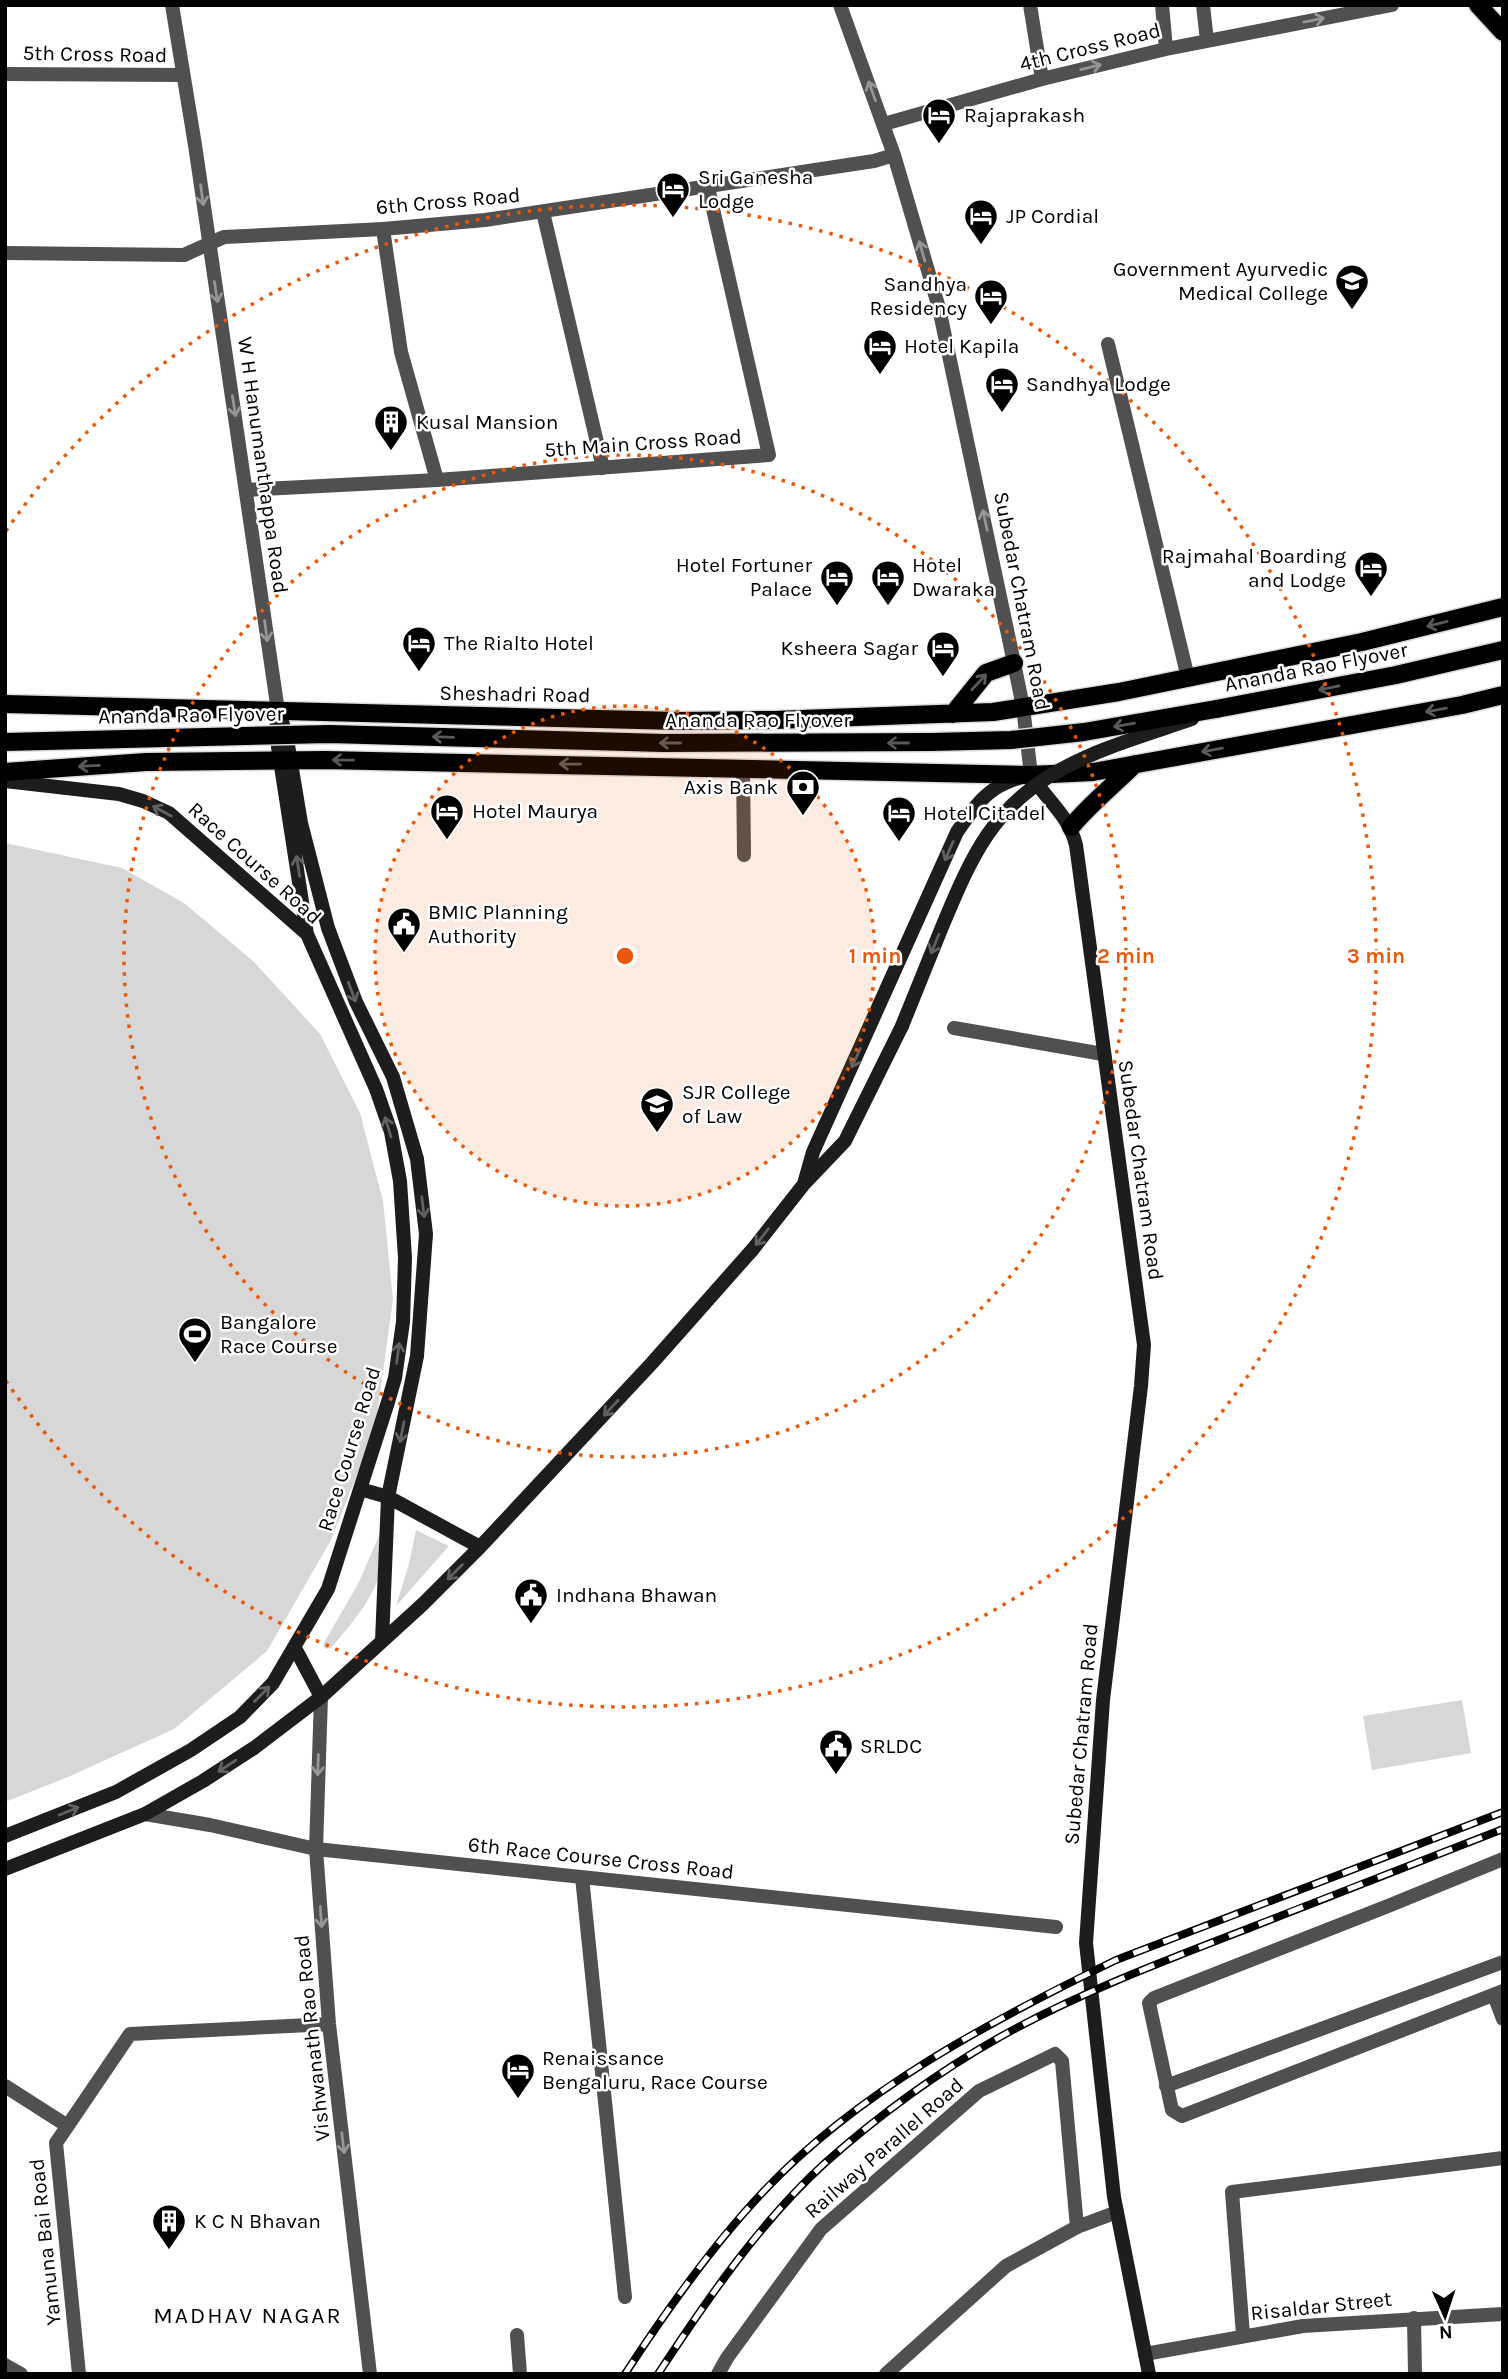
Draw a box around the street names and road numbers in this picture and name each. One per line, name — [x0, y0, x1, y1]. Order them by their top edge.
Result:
street label: 4th Cross Road — [1017, 18, 1163, 76]
street label: 5th Cross Road — [22, 41, 168, 67]
street label: 6th Cross Road — [375, 183, 521, 219]
street label: W H Hanumanthappa Road — [233, 335, 293, 595]
street label: 5th Main Cross Road — [543, 424, 743, 462]
street label: Subedar Chatram Road — [989, 490, 1055, 712]
street label: Ananda Rao Flyover — [1222, 637, 1410, 697]
street label: Sheshadri Road — [439, 681, 591, 707]
street label: Ananda Rao Flyover — [98, 701, 285, 729]
street label: Ananda Rao Flyover — [665, 708, 851, 732]
street label: Race Course Road — [183, 797, 327, 929]
street label: Subedar Chatram Road — [1114, 1058, 1168, 1282]
street label: Race Course Road — [313, 1364, 385, 1534]
street label: Subedar Chatram Road — [1059, 1622, 1103, 1846]
street label: 6th Race Course Cross Road — [467, 1832, 735, 1884]
street label: Vishwanath Rao Road — [289, 1934, 335, 2142]
street label: Railway Parallel Road — [800, 2073, 968, 2223]
street label: Yamuna Bai Road — [24, 2157, 66, 2327]
street label: Risaldar Street — [1249, 2287, 1393, 2325]

